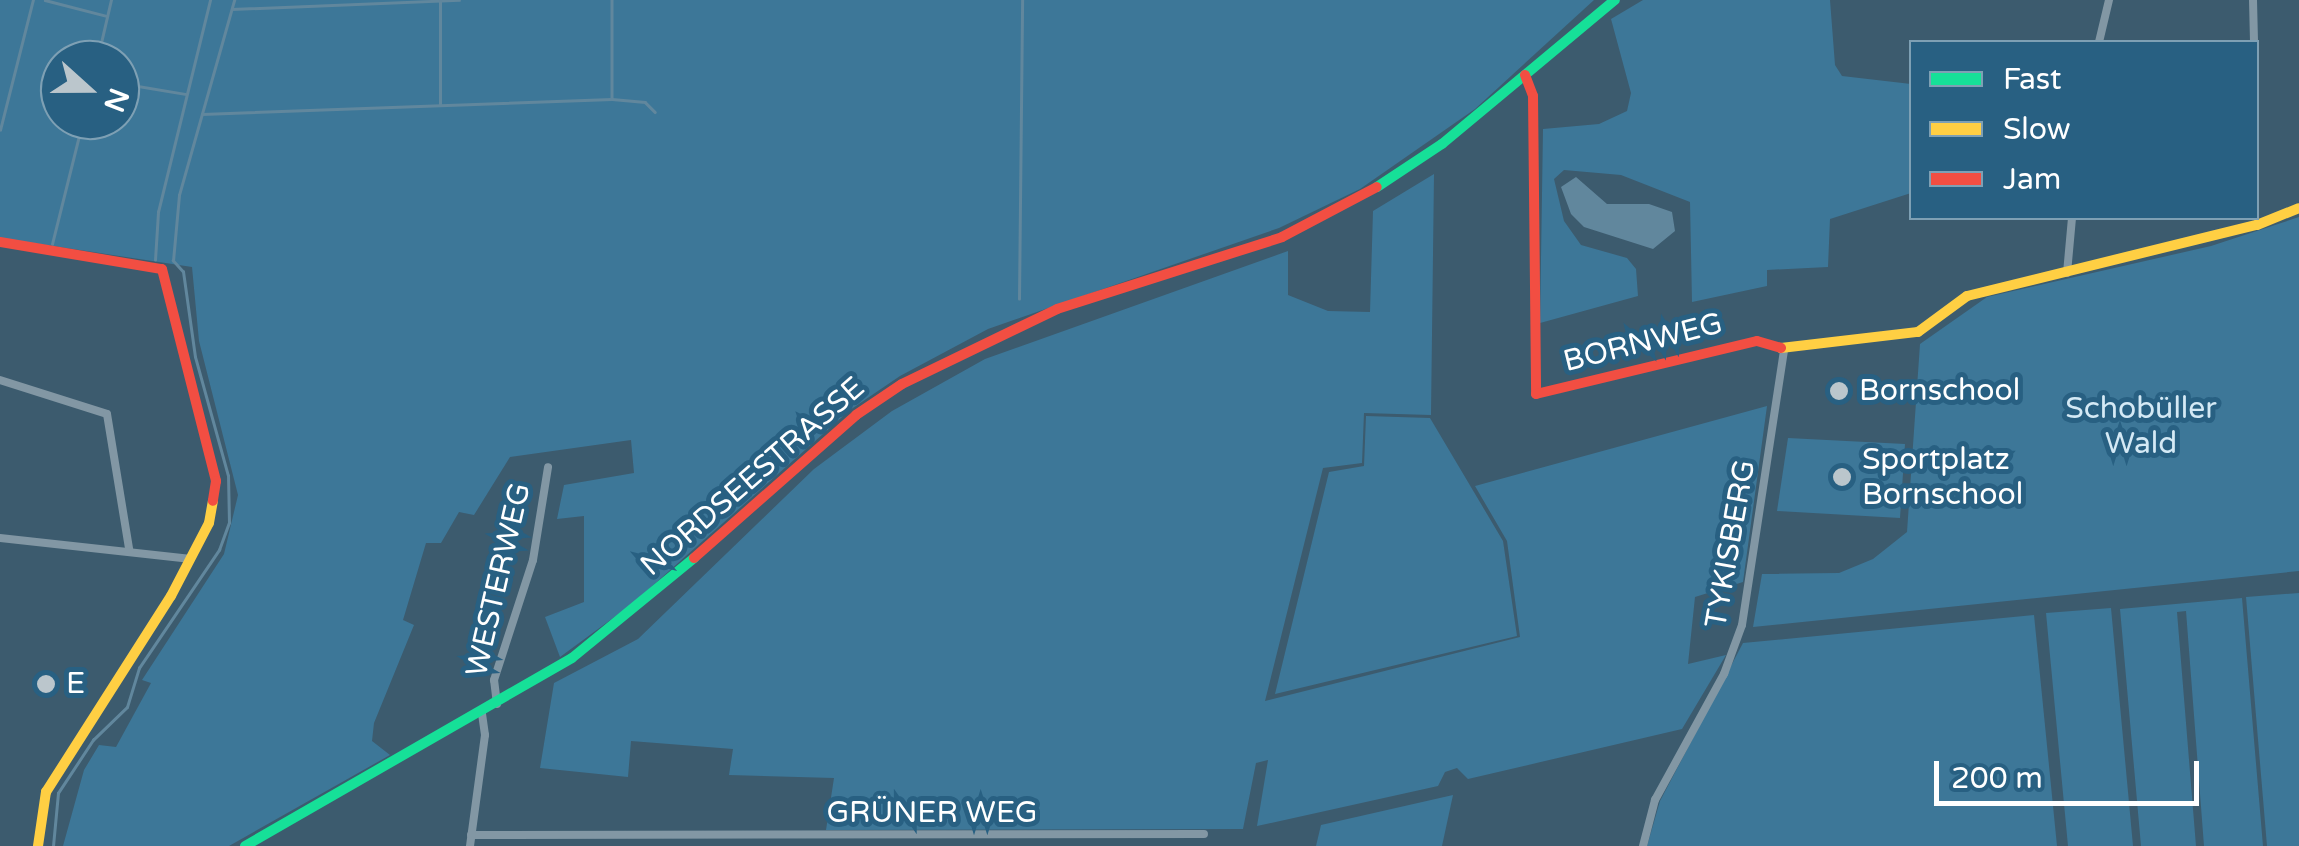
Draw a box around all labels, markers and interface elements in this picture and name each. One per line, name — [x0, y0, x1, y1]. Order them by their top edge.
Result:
north arrow — [40, 40, 140, 140]
legend — [1909, 40, 2259, 220]
text: Fast — [2003, 61, 2062, 98]
text: N — [96, 83, 136, 117]
text: Slow — [2003, 111, 2071, 148]
text: Jam — [2003, 161, 2061, 198]
street label: BORNWEG — [1560, 306, 1726, 380]
street label: NORDSEESTRASSE — [634, 370, 872, 584]
place label: Bornschool — [1859, 373, 2020, 409]
marker: Bornschool — [1828, 380, 1850, 402]
park label: Schobüller Wald — [2065, 391, 2217, 462]
place label: Sportplatz Bornschool — [1862, 442, 2023, 512]
street label: TYKISBERG — [1699, 457, 1763, 631]
marker: Sportplatz Bornschool — [1831, 466, 1853, 488]
street label: WESTERWEG — [459, 480, 539, 680]
place label: E — [66, 666, 85, 702]
marker: E — [35, 673, 57, 695]
scale bar — [1939, 741, 2204, 803]
text: 200 m — [1951, 760, 2043, 797]
street label: GRÜNER WEG — [826, 795, 1038, 831]

